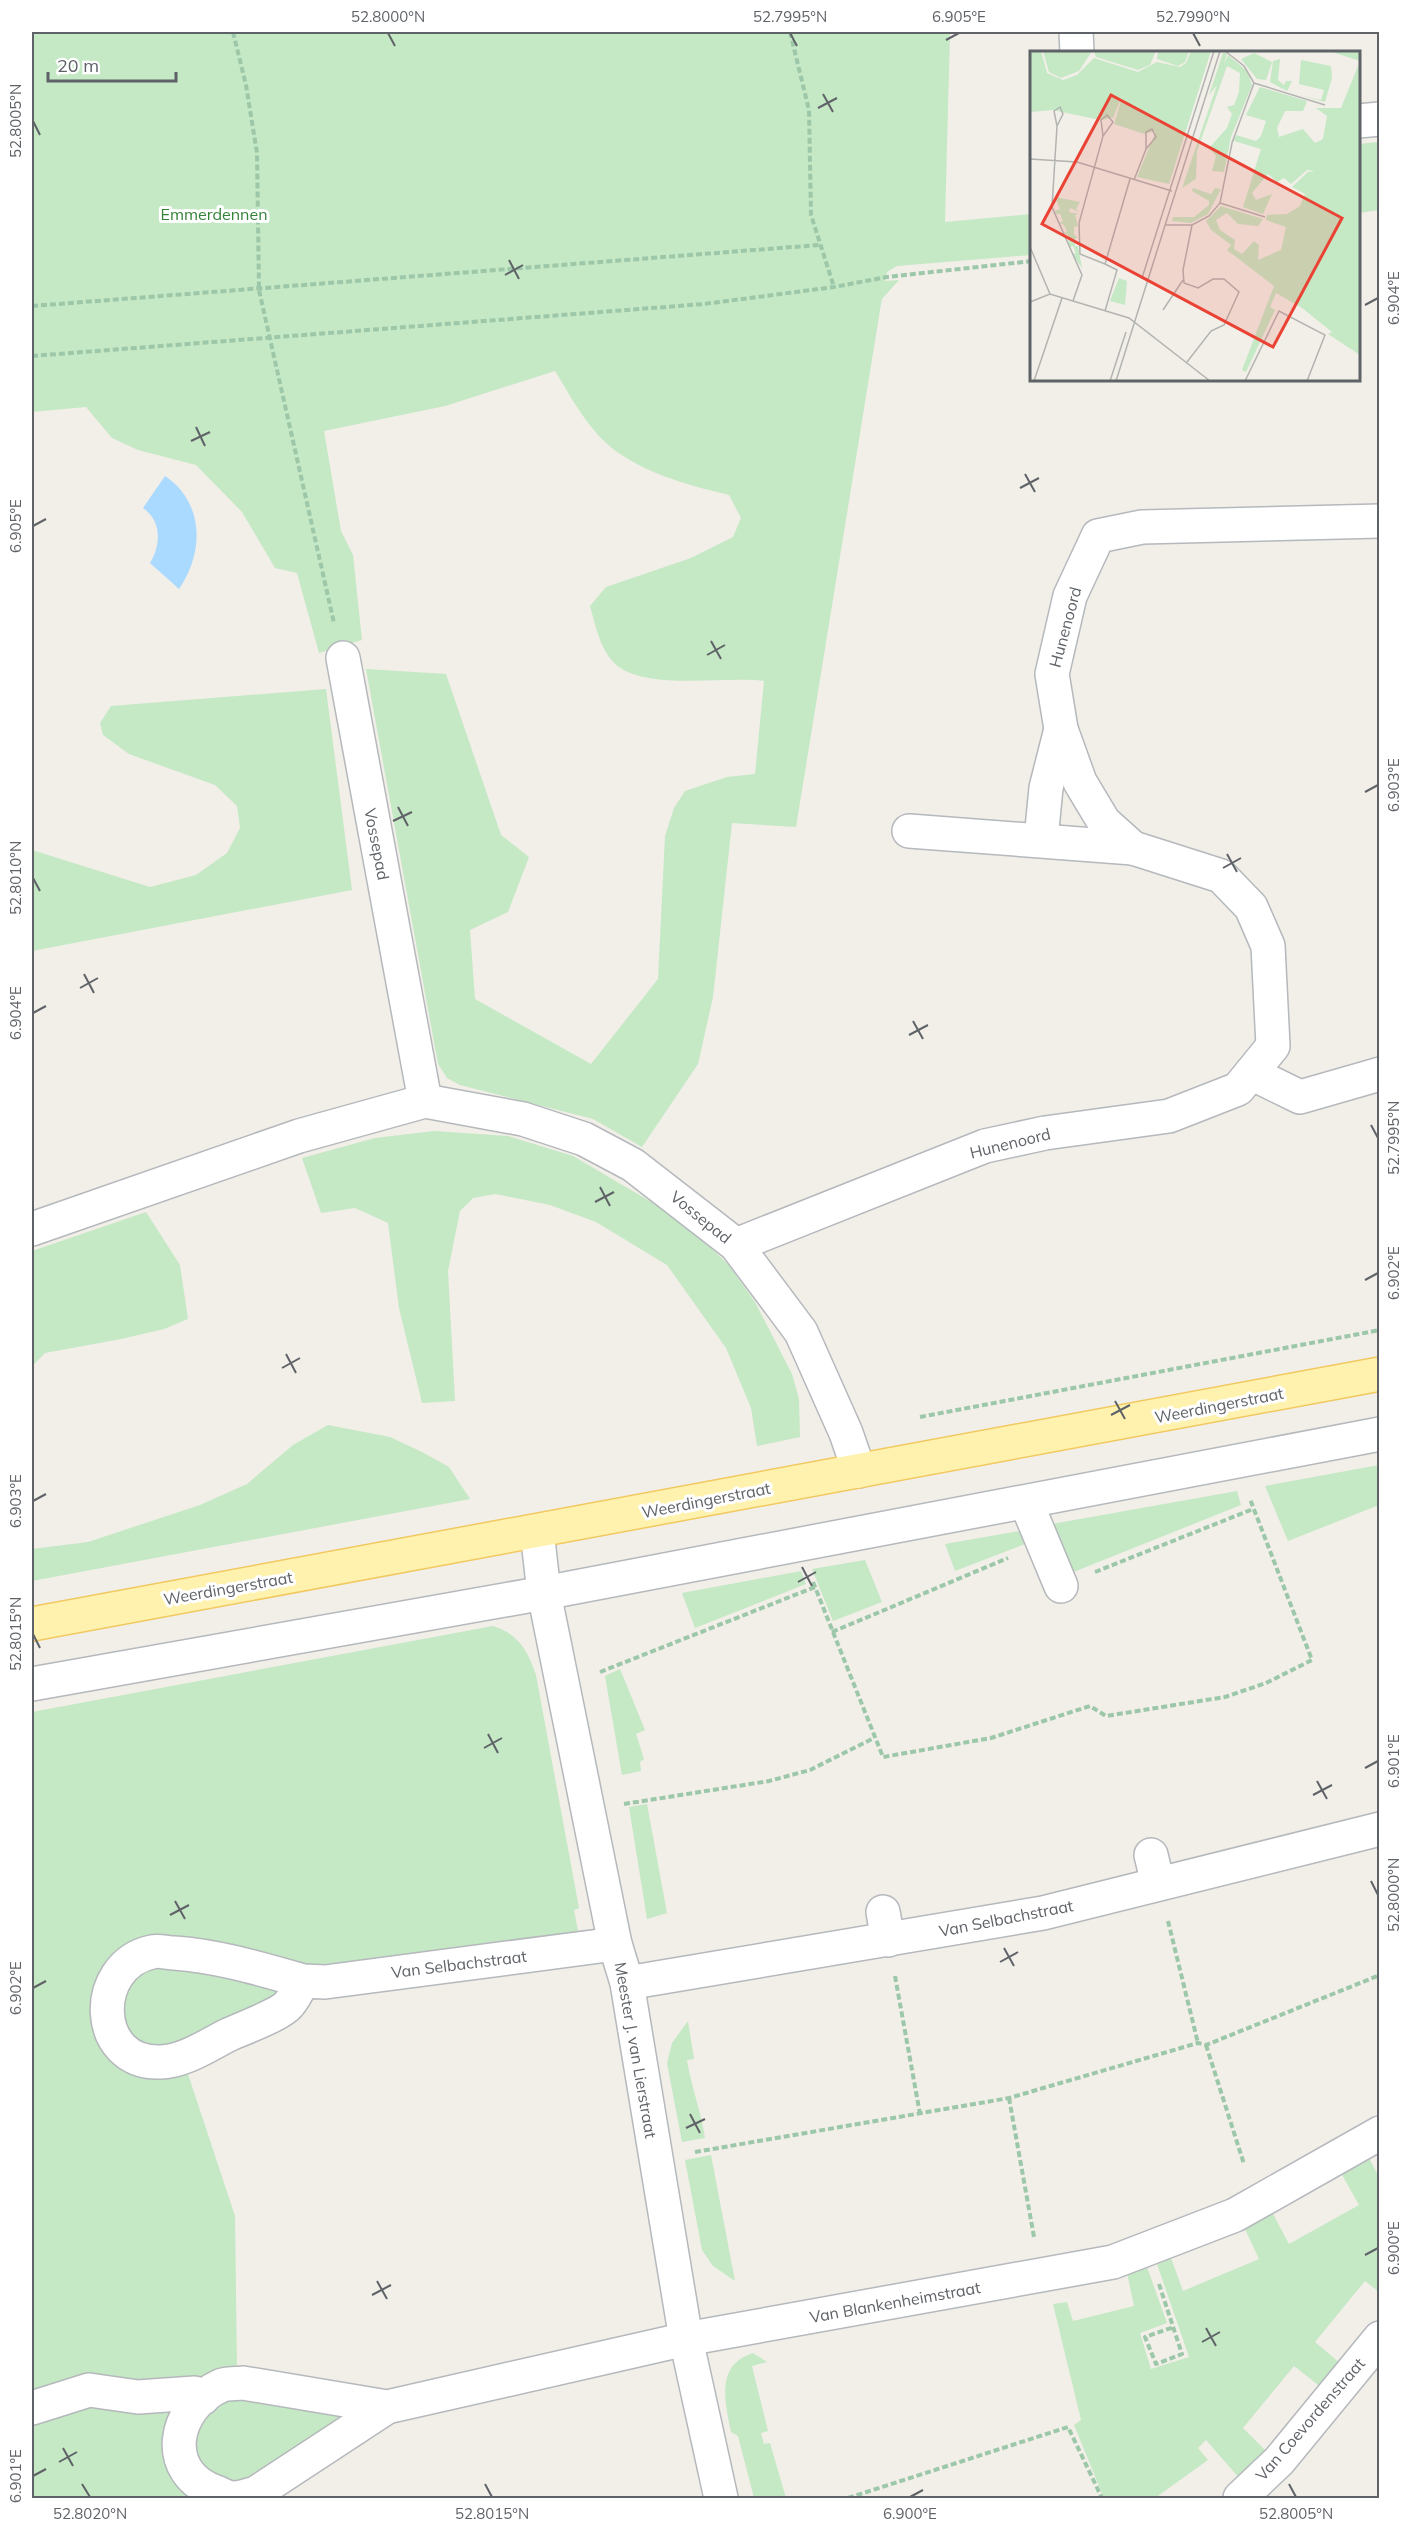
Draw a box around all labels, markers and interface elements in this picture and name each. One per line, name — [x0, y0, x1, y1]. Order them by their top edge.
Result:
text: 52.8000°N — [351, 7, 425, 26]
text: 52.7995°N — [753, 7, 827, 26]
text: 6.905°E — [932, 7, 986, 26]
text: 52.7990°N — [1156, 7, 1230, 26]
scale bar — [48, 45, 176, 83]
inset map — [1030, 51, 1360, 381]
text: 20 m — [57, 54, 99, 77]
text: 52.8005°N — [6, 84, 25, 158]
park label: Emmerdennen — [160, 204, 268, 224]
text: 6.904°E — [1384, 271, 1403, 325]
text: 6.905°E — [6, 499, 25, 553]
street label: Hunenoord — [1045, 585, 1085, 669]
text: 6.903°E — [1384, 758, 1403, 812]
street label: Vossepad — [360, 806, 394, 882]
text: 52.8010°N — [6, 841, 25, 915]
text: 6.904°E — [6, 986, 25, 1040]
text: 52.7995°N — [1384, 1101, 1403, 1175]
street label: Hunenoord — [968, 1123, 1052, 1163]
street label: Vossepad — [666, 1186, 736, 1248]
text: 6.902°E — [1384, 1246, 1403, 1300]
street label: Weerdingerstraat — [1153, 1383, 1285, 1427]
text: 6.903°E — [6, 1474, 25, 1528]
street label: Weerdingerstraat — [640, 1478, 772, 1522]
street label: Weerdingerstraat — [162, 1567, 295, 1609]
text: 52.8015°N — [6, 1597, 25, 1671]
text: 6.901°E — [1384, 1734, 1403, 1788]
text: 52.8000°N — [1384, 1858, 1403, 1932]
street label: Van Selbachstraat — [937, 1895, 1075, 1941]
street label: Van Selbachstraat — [390, 1946, 528, 1982]
street label: Meester J. van Lierstraat — [611, 1960, 661, 2140]
text: 6.902°E — [6, 1961, 25, 2015]
text: 6.900°E — [1384, 2221, 1403, 2275]
street label: Van Blankenheimstraat — [808, 2277, 982, 2327]
street label: Van Coevordenstraat — [1251, 2353, 1369, 2485]
text: 6.901°E — [6, 2449, 25, 2503]
text: 52.8020°N — [53, 2504, 127, 2523]
text: 52.8015°N — [455, 2504, 529, 2523]
text: 6.900°E — [883, 2504, 937, 2523]
text: 52.8005°N — [1259, 2504, 1333, 2523]

